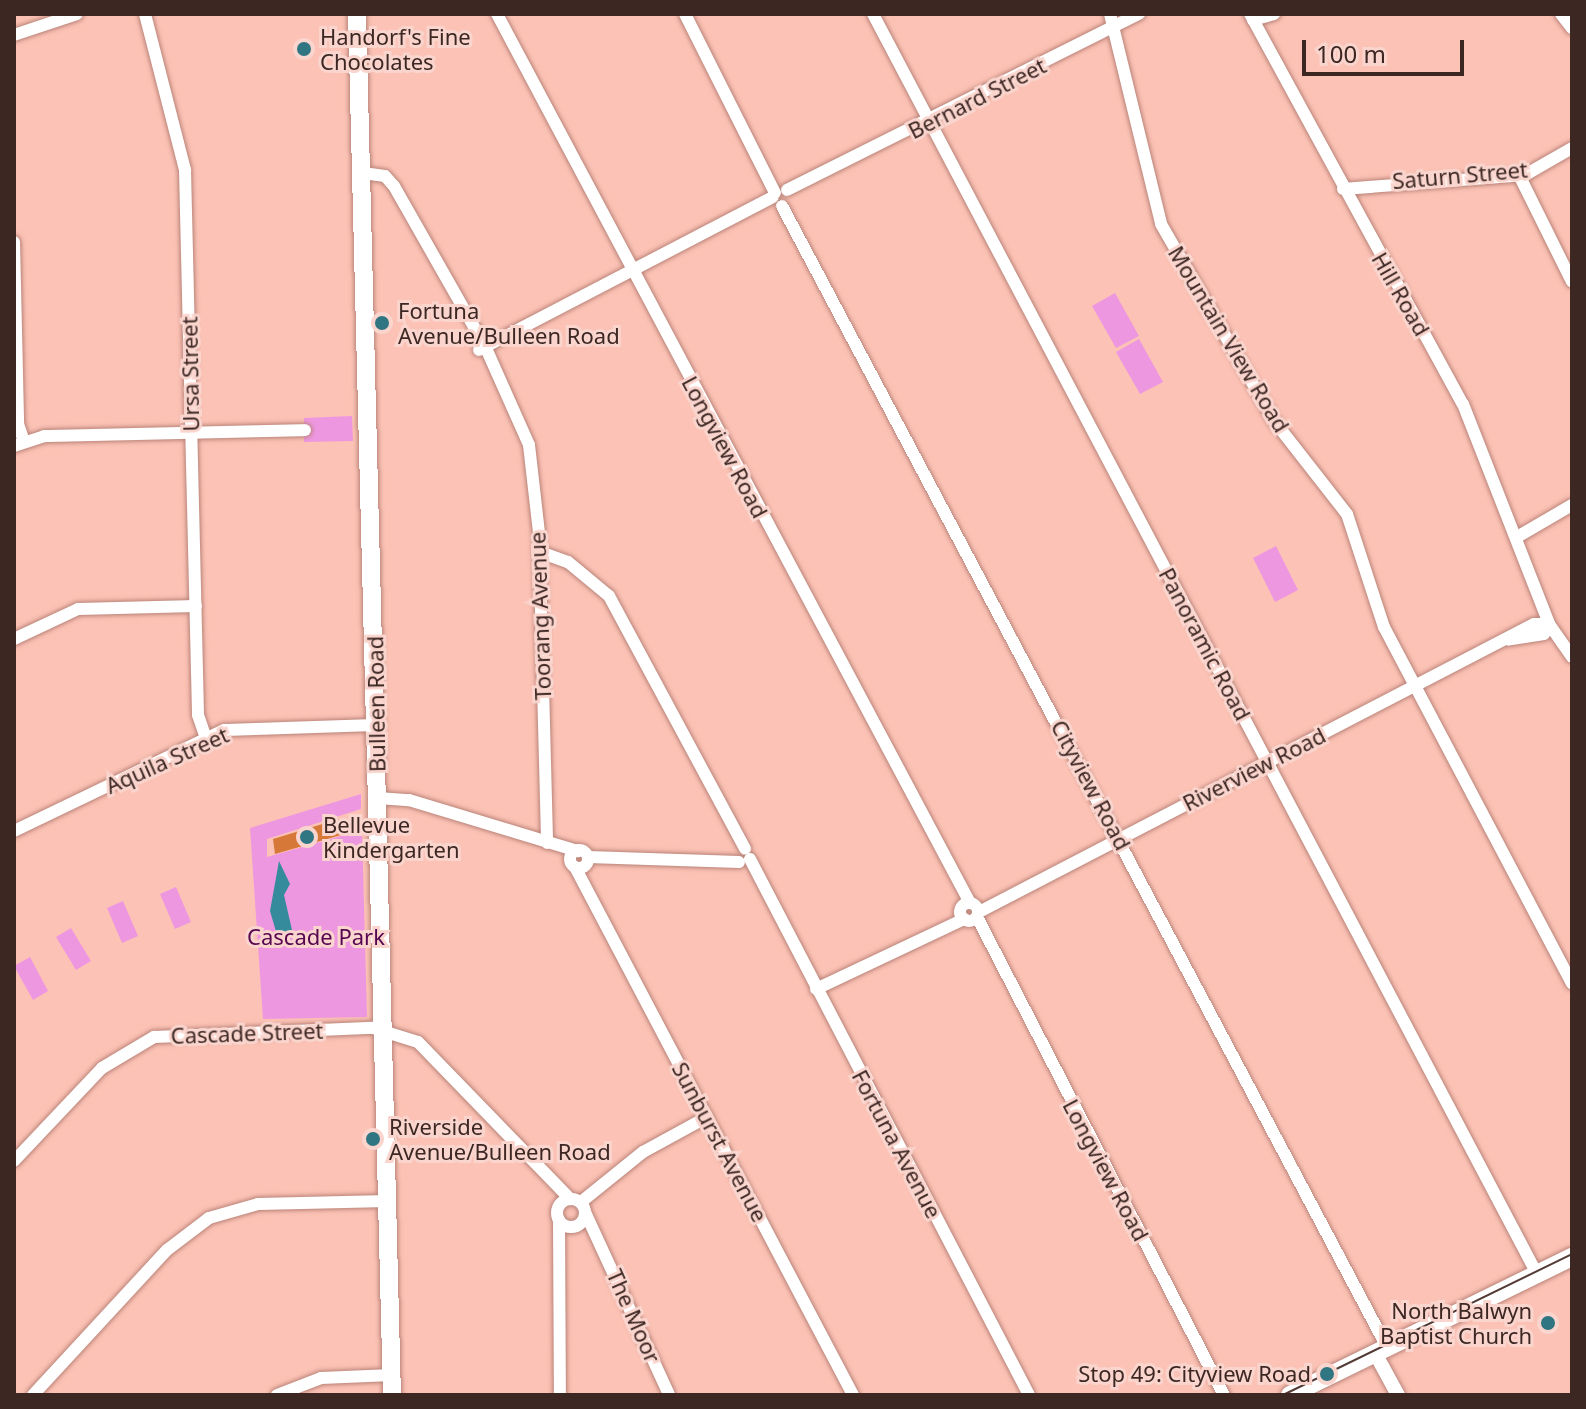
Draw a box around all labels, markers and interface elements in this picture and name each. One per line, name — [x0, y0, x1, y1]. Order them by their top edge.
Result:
place label: Handorf's Fine Chocolates — [320, 23, 471, 74]
scale bar — [1306, 24, 1468, 74]
text: 100 m — [1316, 37, 1386, 70]
marker: Handorf's Fine Chocolates — [295, 40, 313, 58]
street label: Bernard Street — [904, 52, 1050, 144]
street label: Saturn Street — [1391, 156, 1529, 194]
street label: Mountain View Road — [1163, 241, 1295, 437]
street label: Hill Road — [1367, 248, 1435, 340]
place label: Fortuna Avenue/Bulleen Road — [398, 297, 620, 348]
marker: Fortuna Avenue/Bulleen Road — [373, 314, 391, 332]
street label: Ursa Street — [176, 316, 204, 432]
street label: Longview Road — [677, 372, 773, 522]
street label: Toorang Avenue — [524, 531, 556, 701]
street label: Panoramic Road — [1154, 563, 1256, 725]
street label: Bulleen Road — [362, 636, 390, 772]
street label: Cityview Road — [1046, 715, 1136, 855]
street label: Aquila Street — [101, 721, 233, 799]
street label: Riverview Road — [1178, 722, 1330, 816]
place label: Bellevue Kindergarten — [323, 811, 460, 862]
marker: Bellevue Kindergarten — [298, 828, 316, 846]
park label: Cascade Park — [247, 924, 385, 950]
street label: Cascade Street — [170, 1017, 324, 1049]
street label: Sunburst Avenue — [667, 1058, 773, 1226]
street label: Fortuna Avenue — [847, 1065, 947, 1223]
street label: Longview Road — [1058, 1095, 1154, 1245]
place label: Riverside Avenue/Bulleen Road — [389, 1113, 611, 1164]
marker: Riverside Avenue/Bulleen Road — [364, 1130, 382, 1148]
street label: The Moor — [602, 1265, 666, 1367]
place label: North Balwyn Baptist Church — [1380, 1297, 1532, 1348]
marker: North Balwyn Baptist Church — [1539, 1314, 1557, 1332]
place label: Stop 49: Cityview Road — [1078, 1361, 1311, 1387]
marker: Stop 49: Cityview Road — [1318, 1365, 1336, 1383]

